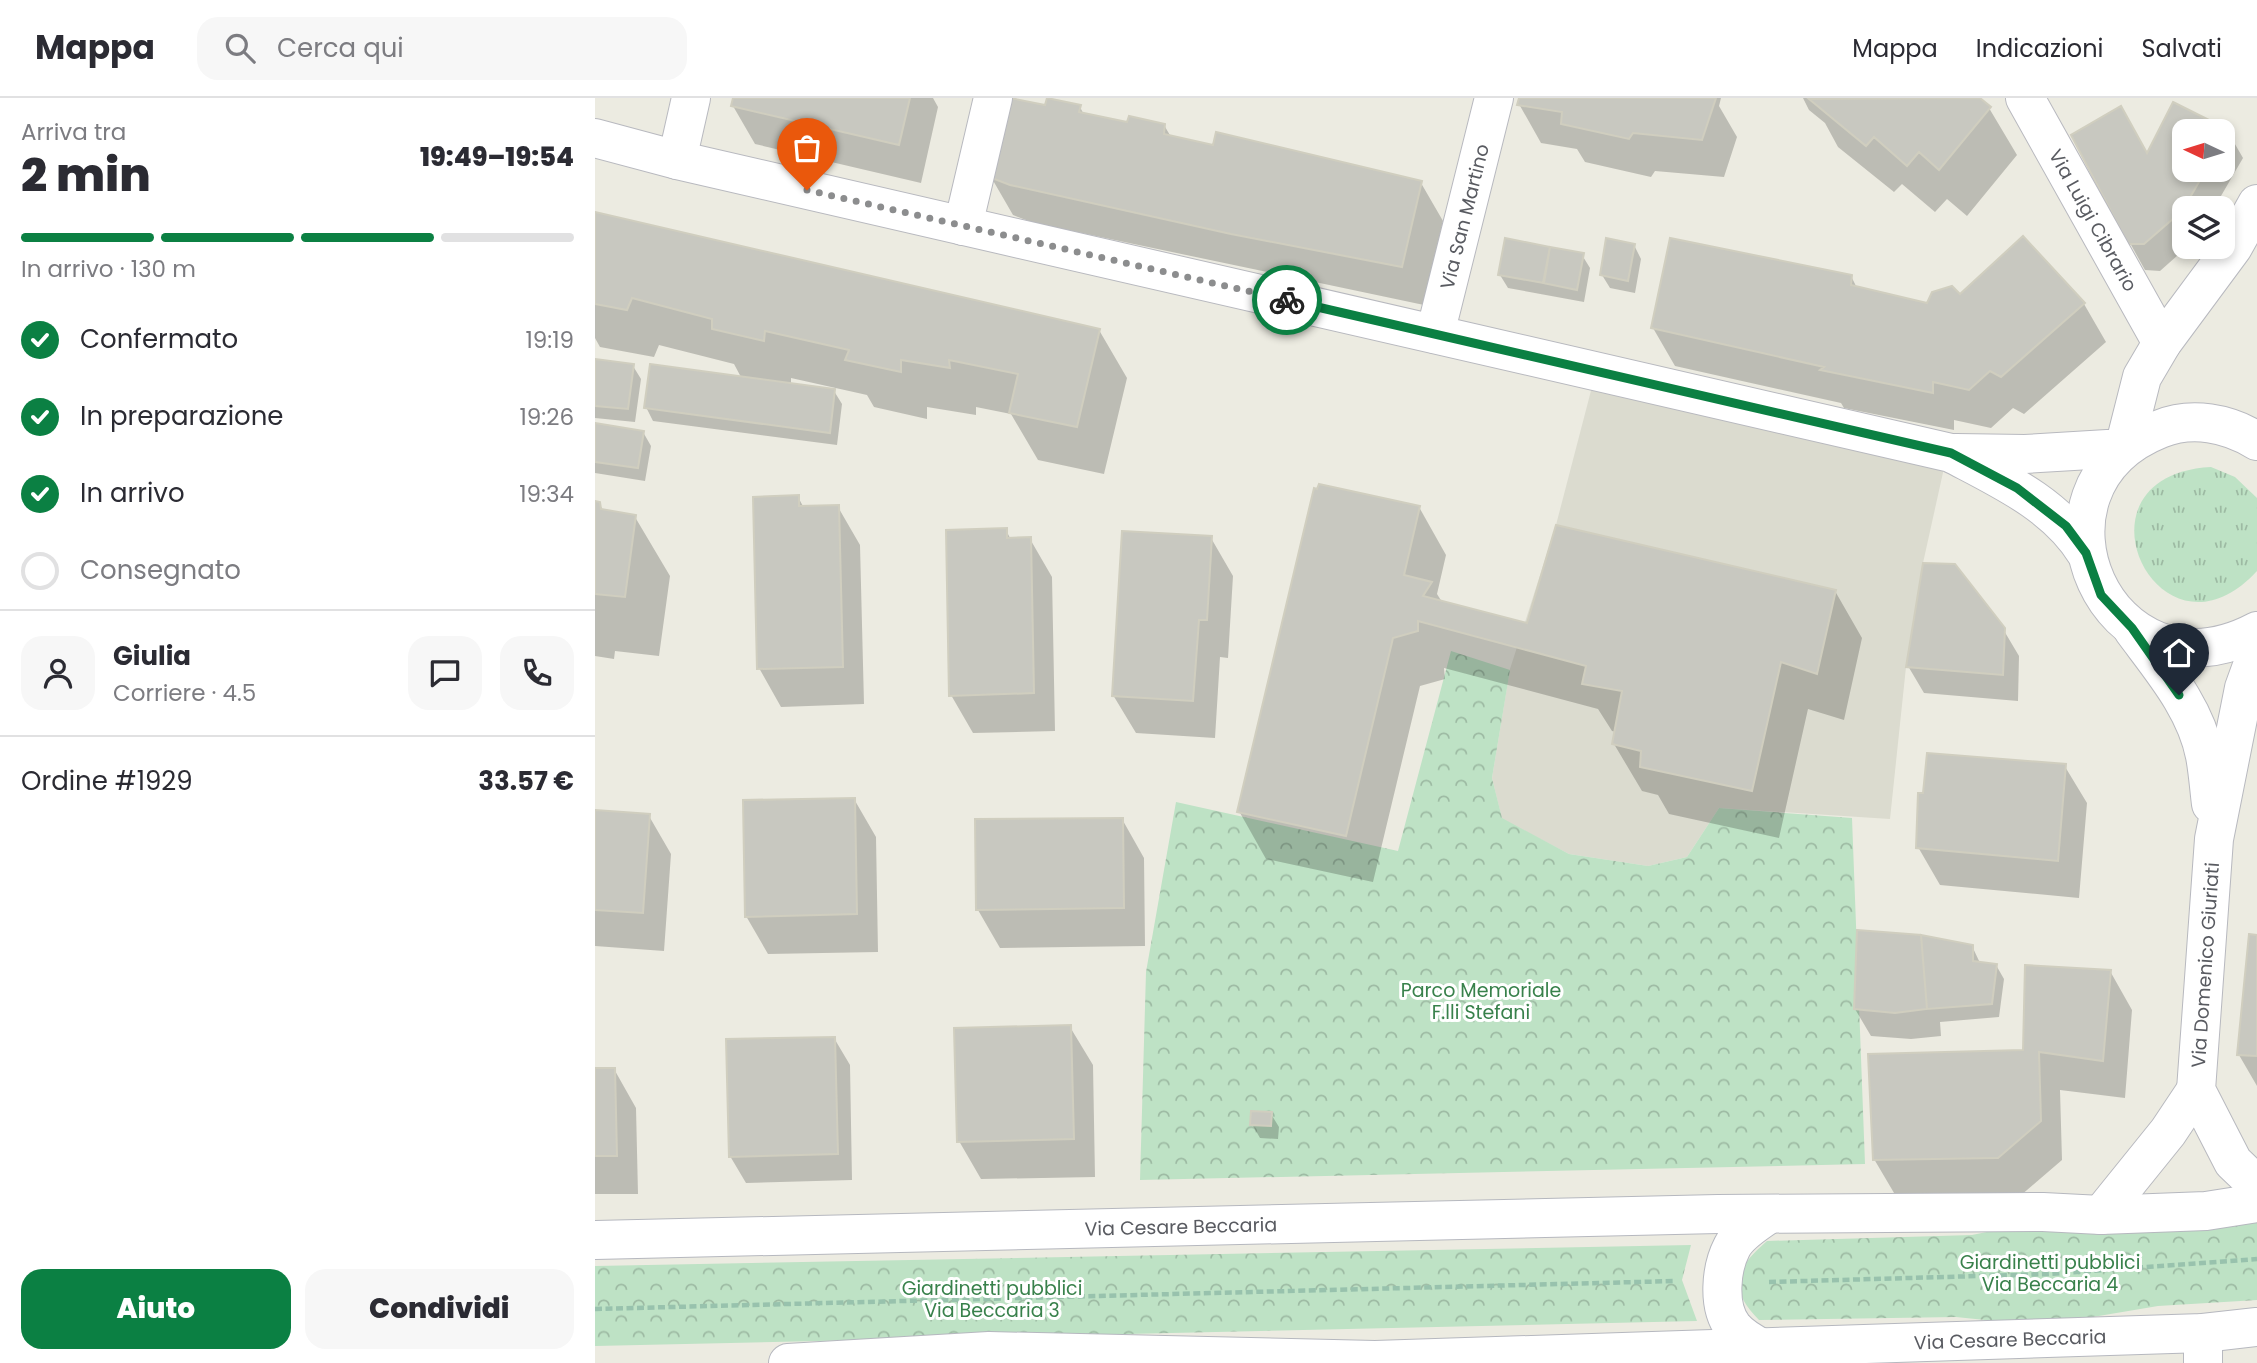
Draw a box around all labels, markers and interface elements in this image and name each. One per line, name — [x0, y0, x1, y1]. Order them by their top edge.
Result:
search box — [197, 17, 687, 80]
text: Mappa — [35, 24, 155, 71]
icon: search — [221, 29, 259, 67]
text: Cerca qui — [277, 30, 404, 66]
text: Mappa — [1852, 32, 1938, 65]
text: Indicazioni — [1976, 32, 2103, 65]
text: Salvati — [2141, 32, 2222, 65]
text: Arriva tra — [21, 116, 126, 148]
pin — [777, 118, 837, 190]
north arrow — [2172, 119, 2235, 182]
map controls — [2172, 119, 2235, 259]
icon: bag — [788, 129, 826, 167]
text: 19:49–19:54 — [420, 139, 574, 175]
street label: Via San Martino — [1434, 141, 1496, 292]
text: 2 min — [21, 143, 151, 207]
street label: Via Luigi Cibrario — [2042, 144, 2144, 297]
button: layers — [2172, 196, 2235, 259]
text: In arrivo · 130 m — [21, 253, 196, 285]
courier — [1252, 265, 1322, 335]
icon: bike — [1268, 281, 1306, 319]
icon: check — [21, 321, 59, 359]
text: Confermato — [80, 321, 238, 357]
text: 19:19 — [525, 324, 574, 356]
icon: check — [21, 398, 59, 436]
text: In preparazione — [80, 398, 283, 434]
text: 19:26 — [519, 401, 574, 433]
icon: check — [21, 475, 59, 513]
text: In arrivo — [80, 475, 185, 511]
text: 19:34 — [519, 478, 574, 510]
text: Consegnato — [80, 552, 241, 588]
pin — [2149, 623, 2209, 695]
icon: home — [2160, 634, 2198, 672]
button: person — [21, 636, 95, 710]
button: chat — [408, 636, 482, 710]
button: phone — [500, 636, 574, 710]
text: Giulia — [113, 638, 191, 674]
text: Corriere · 4.5 — [113, 677, 256, 709]
text: Ordine #1929 — [21, 763, 193, 799]
text: 33.57 € — [478, 763, 574, 799]
street label: Via Domenico Giuriati — [2185, 861, 2226, 1069]
park label: Parco Memoriale F.lli Stefani — [1401, 977, 1561, 1026]
street label: Via Cesare Beccaria — [1084, 1211, 1277, 1243]
park label: Giardinetti pubblici Via Beccaria 4 — [1960, 1249, 2140, 1298]
button: Aiuto — [21, 1269, 291, 1349]
button: Condividi — [305, 1269, 574, 1349]
park label: Giardinetti pubblici Via Beccaria 3 — [902, 1275, 1082, 1324]
street label: Via Cesare Beccaria — [1913, 1323, 2107, 1356]

